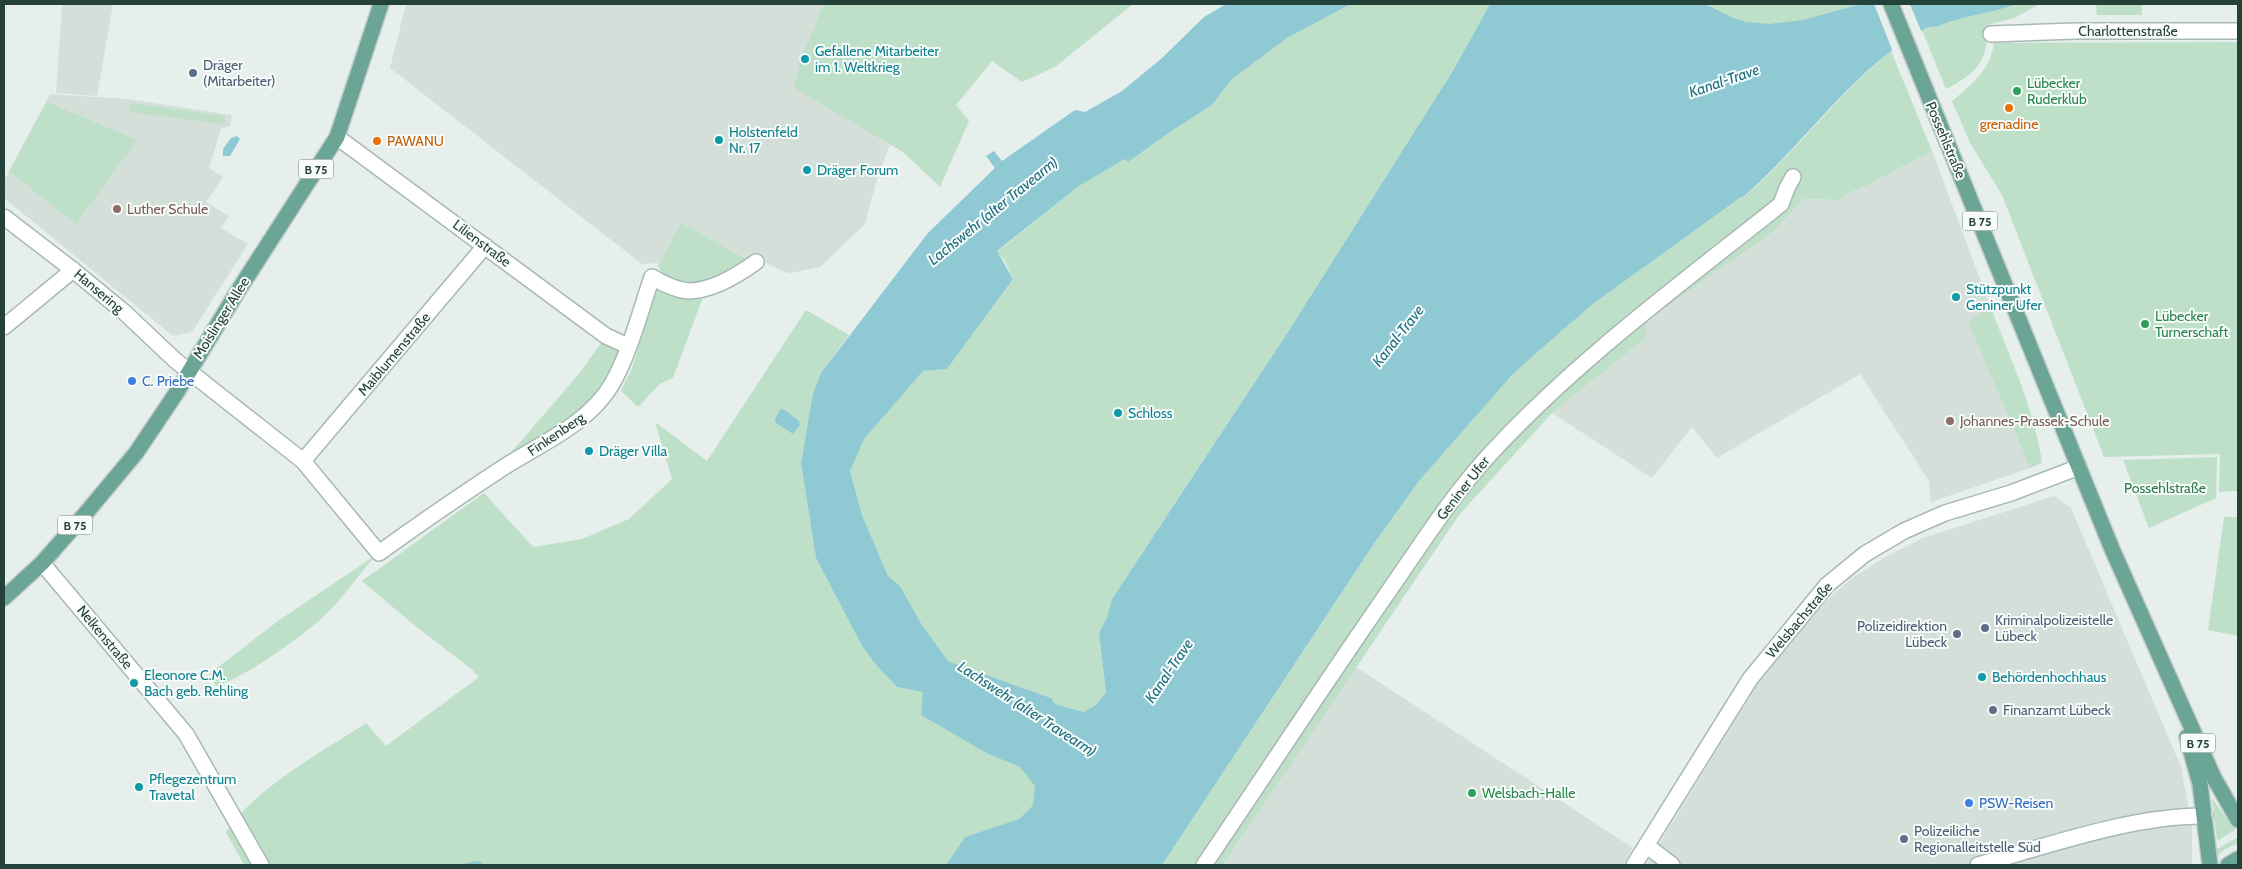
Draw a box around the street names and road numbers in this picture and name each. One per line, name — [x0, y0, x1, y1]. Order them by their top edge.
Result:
street label: Charlottenstraße — [2078, 22, 2178, 40]
street label: Possehlstraße — [1922, 99, 1970, 181]
road number: B 75 — [298, 160, 334, 178]
road number: B 75 — [1962, 212, 1998, 230]
street label: Lilienstraße — [449, 215, 515, 271]
street label: Hansering — [70, 265, 128, 318]
street label: Moislinger Allee — [189, 274, 253, 362]
street label: Maiblumenstraße — [354, 309, 434, 399]
street label: Finkenberg — [524, 408, 589, 460]
street label: Geniner Ufer — [1433, 452, 1494, 523]
road number: B 75 — [58, 516, 92, 534]
street label: Welsbachstraße — [1762, 578, 1836, 662]
street label: Nelkenstraße — [73, 601, 137, 673]
road number: B 75 — [2180, 734, 2216, 752]

